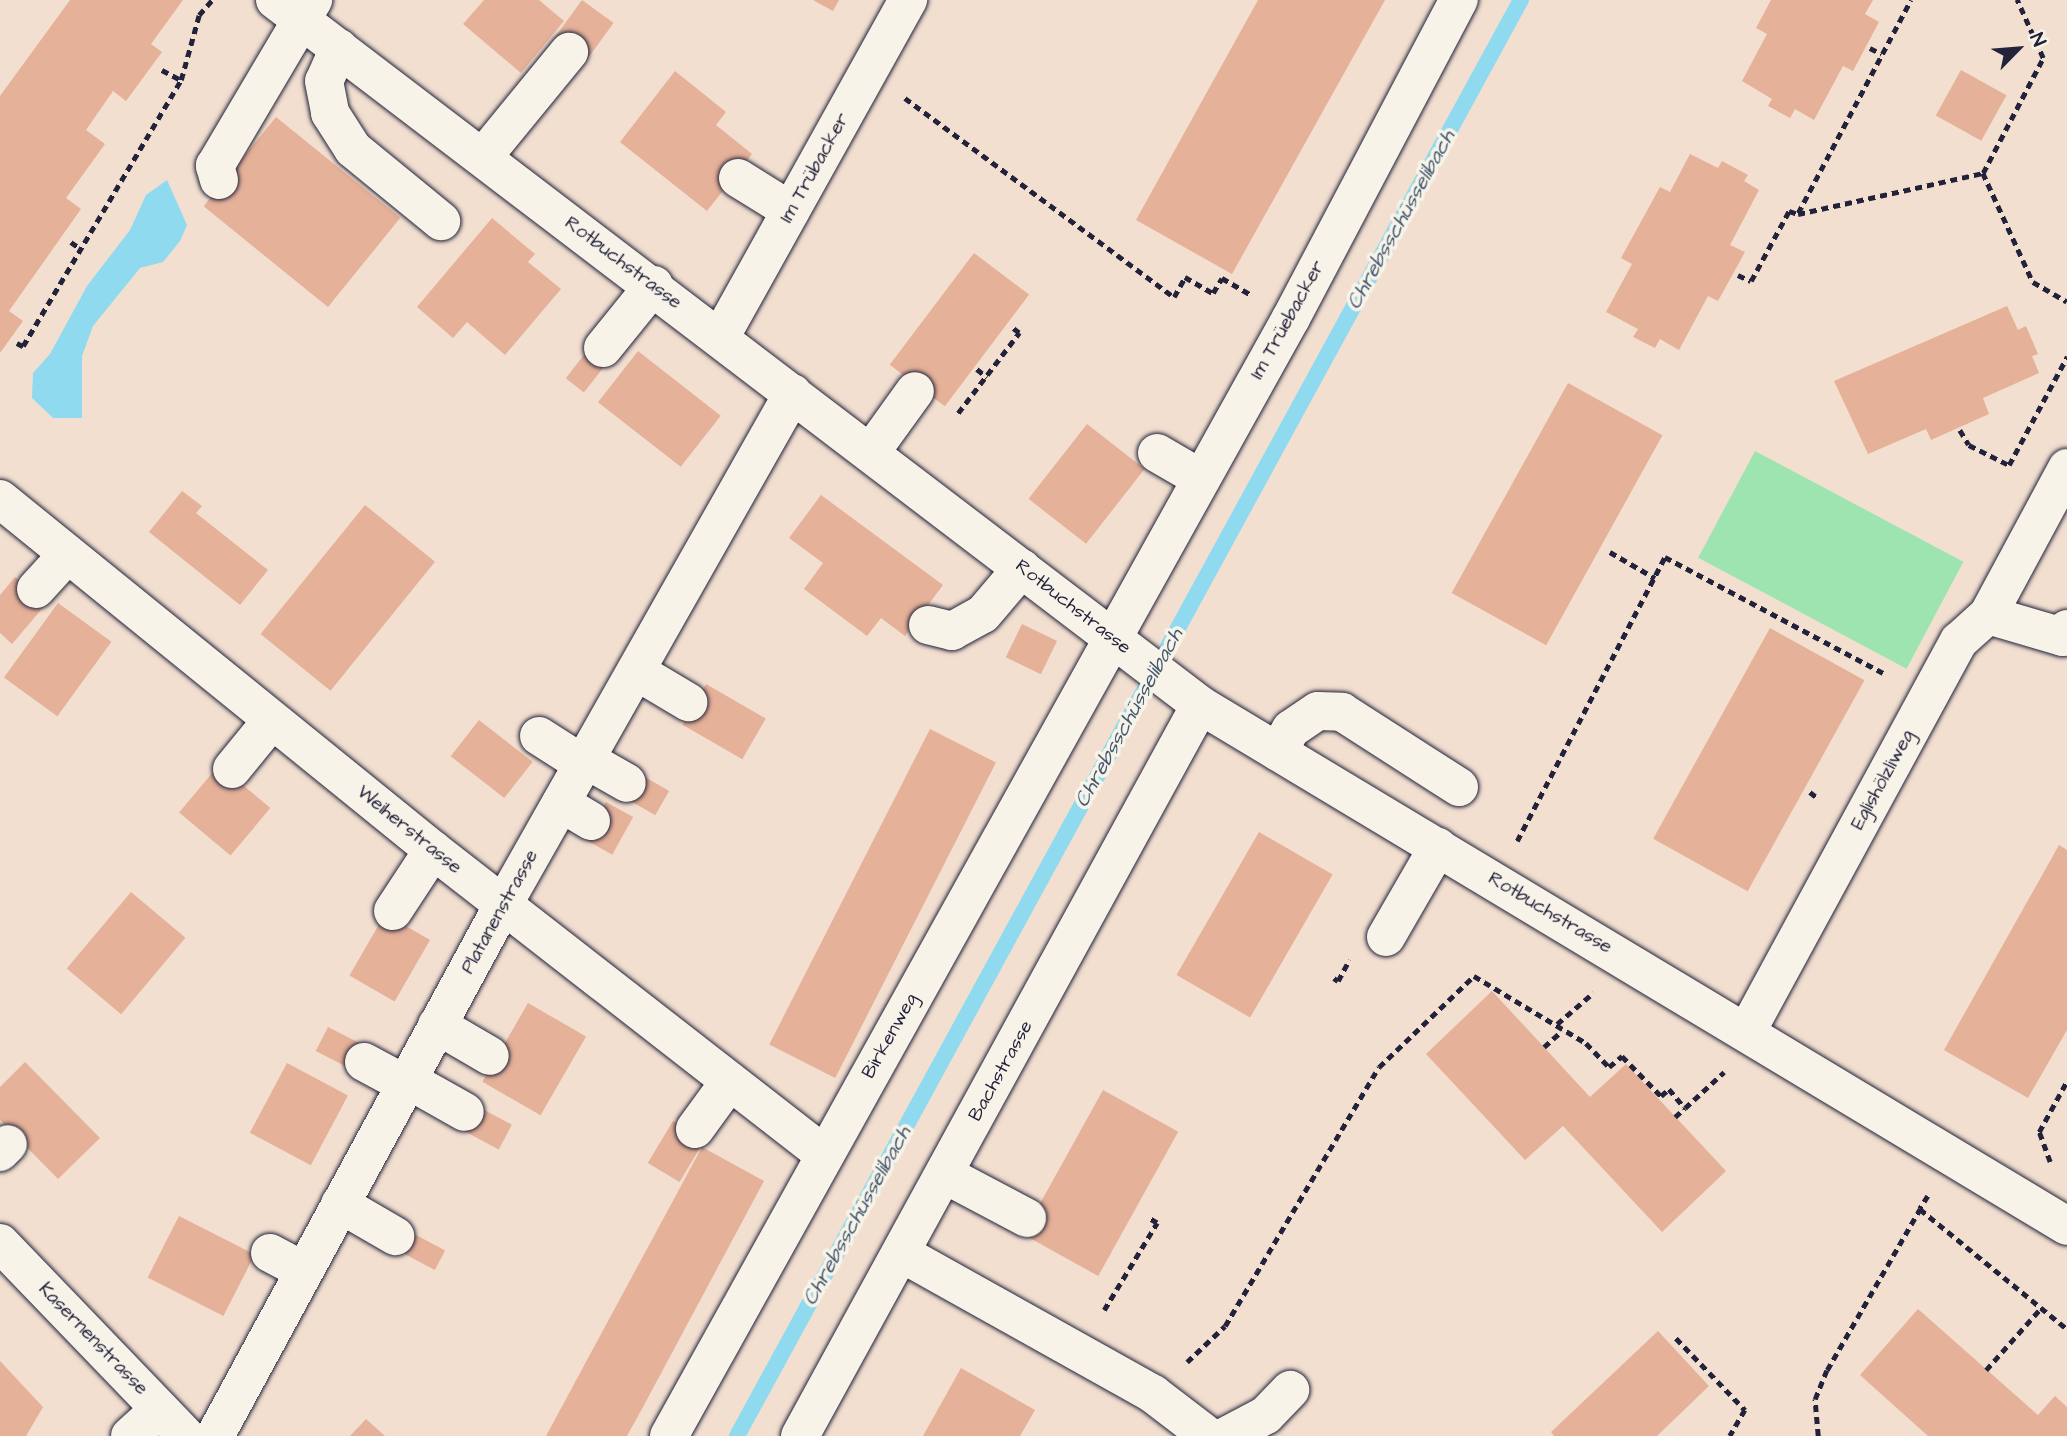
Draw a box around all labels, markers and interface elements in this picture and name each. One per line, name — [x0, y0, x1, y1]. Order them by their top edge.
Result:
north arrow — [1983, 14, 2053, 84]
text: N — [2023, 29, 2052, 51]
street label: Im Trübacker — [775, 109, 855, 227]
water label: Chrebsschüsselibach — [1341, 126, 1461, 314]
street label: Rotbuchstrasse — [560, 212, 686, 314]
street label: Im Trüebacker — [1246, 257, 1330, 383]
street label: Rotbuchstrasse — [1011, 555, 1135, 659]
water label: Chrebsschüsselibach — [1069, 624, 1189, 812]
street label: Eglishölzliweg — [1846, 726, 1920, 834]
street label: Weiherstrasse — [352, 781, 466, 879]
street label: Platanenstrasse — [457, 846, 543, 978]
street label: Rotbuchstrasse — [1484, 867, 1616, 959]
street label: Birkenweg — [857, 989, 923, 1083]
street label: Bachstrasse — [964, 1017, 1038, 1125]
water label: Chrebsschüsselibach — [797, 1122, 917, 1310]
street label: Kasernenstrasse — [34, 1278, 152, 1400]

